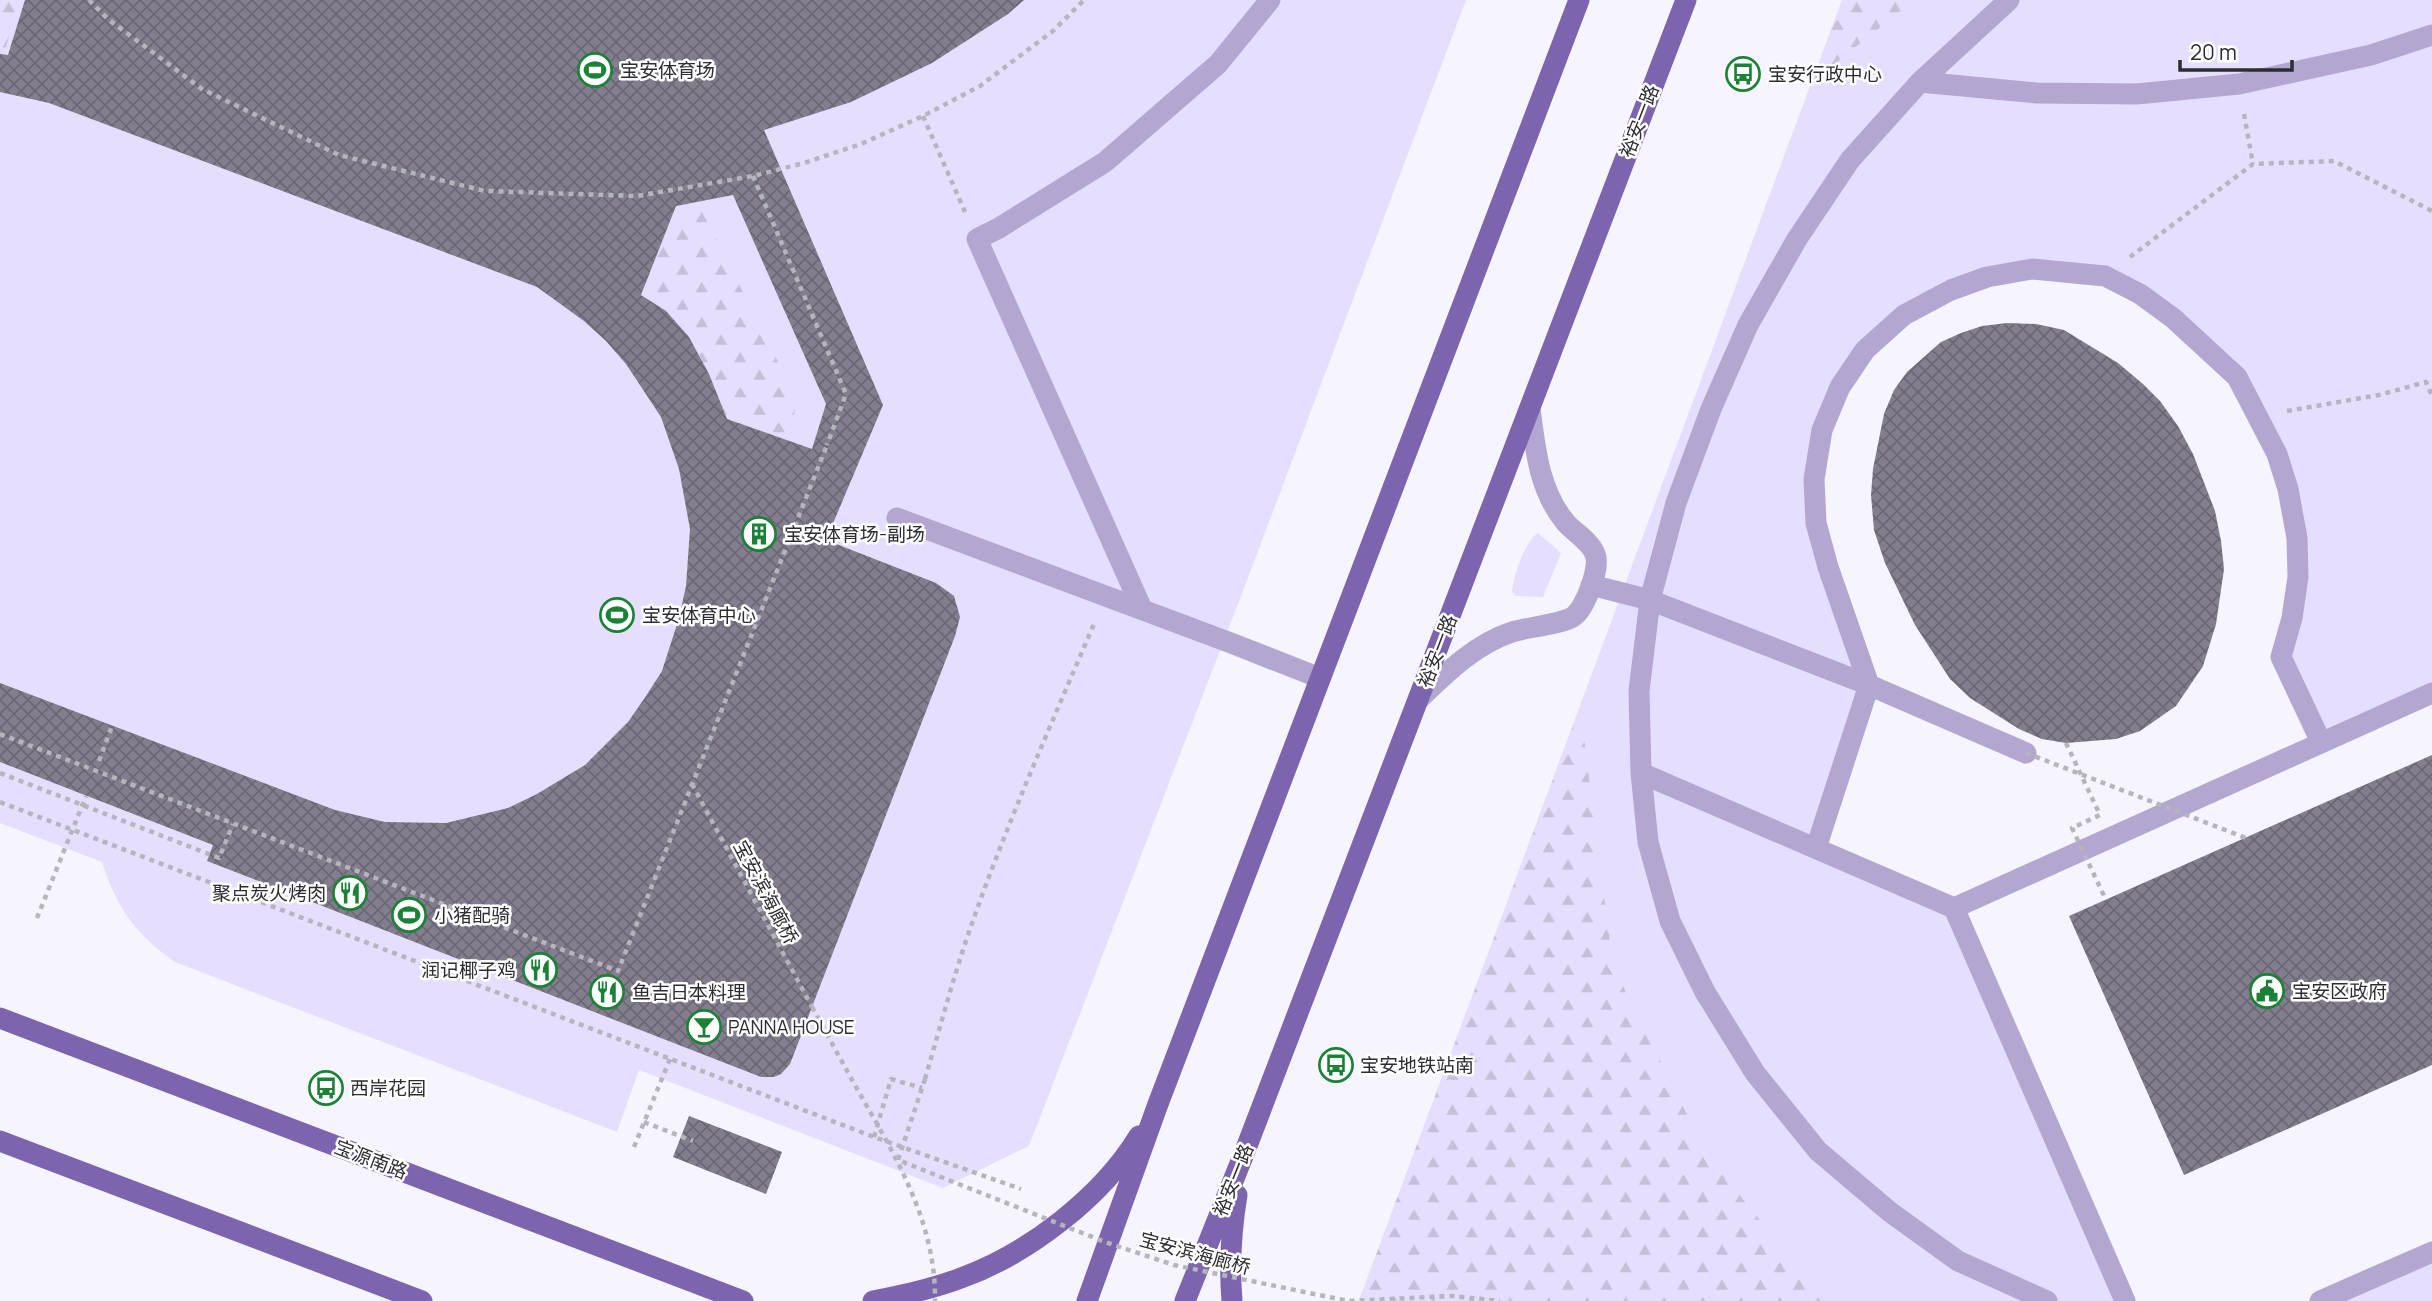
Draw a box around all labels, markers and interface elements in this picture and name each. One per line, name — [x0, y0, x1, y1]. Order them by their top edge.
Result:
scale bar — [2180, 28, 2292, 72]
text: 20 m — [2190, 38, 2237, 66]
sports icon: 宝安体育场 — [576, 51, 614, 89]
bus stop icon: 宝安行政中心 — [1724, 55, 1762, 93]
place label: 宝安体育场 — [620, 57, 715, 83]
place label: 宝安行政中心 — [1768, 61, 1882, 87]
street label: 裕安一路 — [1613, 81, 1665, 161]
building icon: 宝安体育场-副场 — [740, 515, 778, 553]
place label: 宝安体育场-副场 — [784, 521, 925, 547]
sports icon: 宝安体育中心 — [598, 596, 636, 634]
place label: 宝安体育中心 — [642, 602, 756, 628]
street label: 裕安一路 — [1411, 611, 1463, 691]
street label: 宝安滨海廊桥 — [728, 836, 804, 948]
restaurant icon: 聚点炭火烤肉 — [331, 874, 369, 912]
place label: 聚点炭火烤肉 — [212, 880, 326, 906]
sports icon: 小猪配骑 — [390, 896, 428, 934]
place label: 小猪配骑 — [434, 902, 510, 928]
restaurant icon: 润记椰子鸡 — [521, 951, 559, 989]
place label: 润记椰子鸡 — [421, 957, 516, 983]
public building icon: 宝安区政府 — [2248, 972, 2286, 1010]
restaurant icon: 鱼吉日本料理 — [588, 973, 626, 1011]
place label: 宝安区政府 — [2292, 978, 2387, 1004]
place label: 鱼吉日本料理 — [632, 979, 746, 1005]
bar icon: PANNA HOUSE — [685, 1008, 723, 1046]
place label: PANNA HOUSE — [728, 1014, 854, 1040]
bus stop icon: 宝安地铁站南 — [1317, 1046, 1355, 1084]
place label: 宝安地铁站南 — [1360, 1052, 1474, 1078]
bus stop icon: 西岸花园 — [307, 1069, 345, 1107]
place label: 西岸花园 — [350, 1075, 426, 1101]
street label: 宝源南路 — [331, 1133, 411, 1185]
street label: 裕安一路 — [1207, 1140, 1259, 1220]
street label: 宝安滨海廊桥 — [1137, 1226, 1253, 1280]

